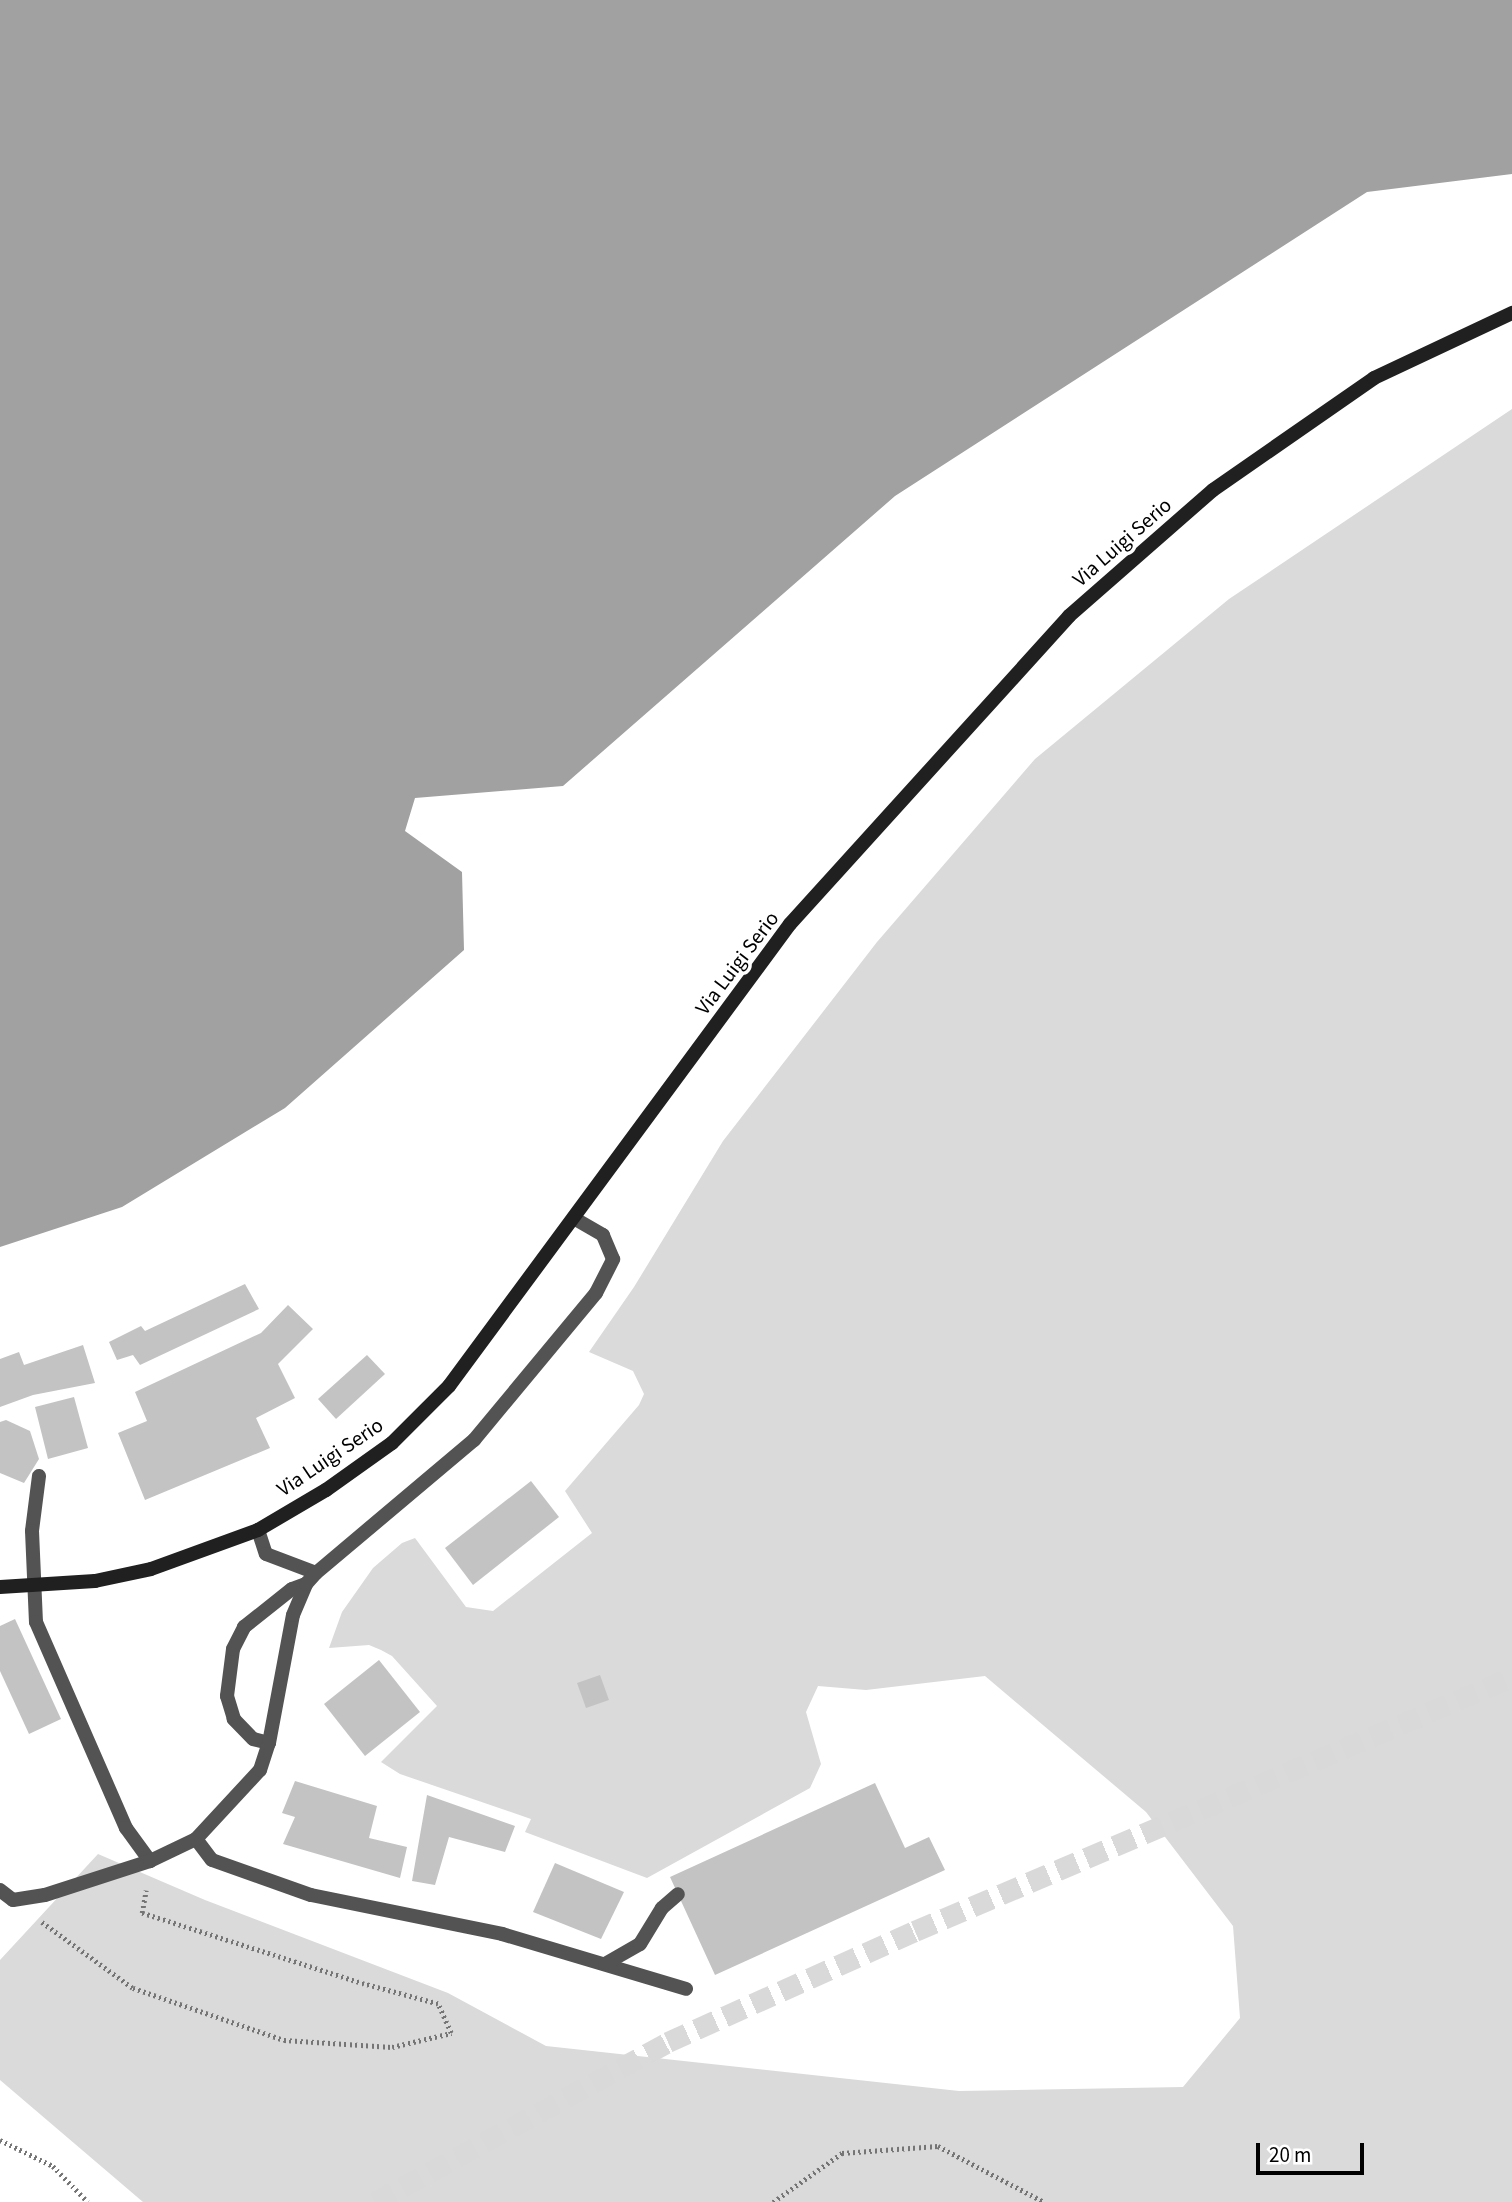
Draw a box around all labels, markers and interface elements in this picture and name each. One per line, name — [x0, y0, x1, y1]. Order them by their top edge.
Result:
street label: Via Luigi Serio — [1067, 492, 1177, 592]
street label: Via Luigi Serio — [690, 906, 784, 1020]
street label: Via Luigi Serio — [272, 1412, 388, 1502]
scale bar — [1260, 2128, 1368, 2172]
text: 20 m — [1269, 2140, 1311, 2170]

